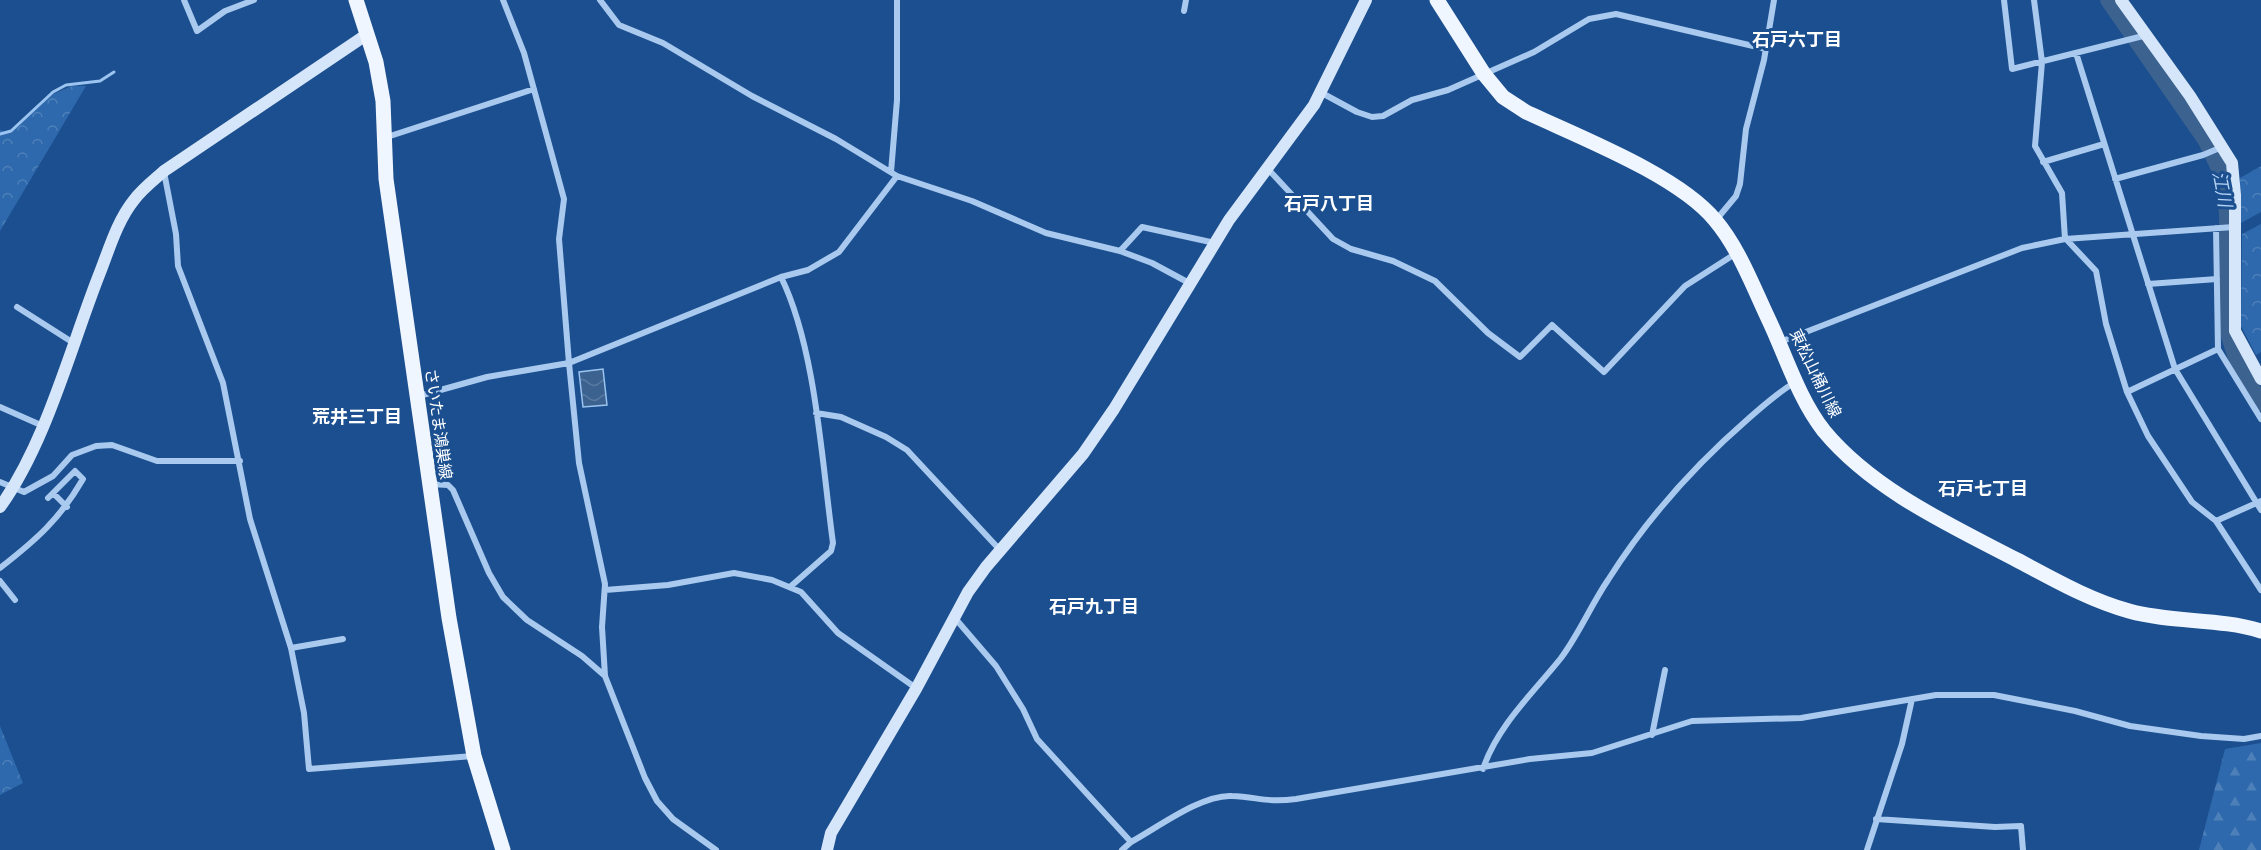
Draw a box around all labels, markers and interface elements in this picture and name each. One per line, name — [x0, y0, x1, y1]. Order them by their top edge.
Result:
district label: 石戸六丁目 — [1752, 29, 1842, 51]
water label: 江川 — [2208, 169, 2237, 211]
district label: 石戸八丁目 — [1284, 193, 1374, 215]
street label: 東松山桶川線 — [1786, 326, 1845, 421]
street label: さいたま鴻巣線 — [421, 368, 456, 481]
district label: 荒井三丁目 — [312, 406, 402, 428]
district label: 石戸七丁目 — [1938, 478, 2028, 500]
district label: 石戸九丁目 — [1049, 596, 1139, 618]

